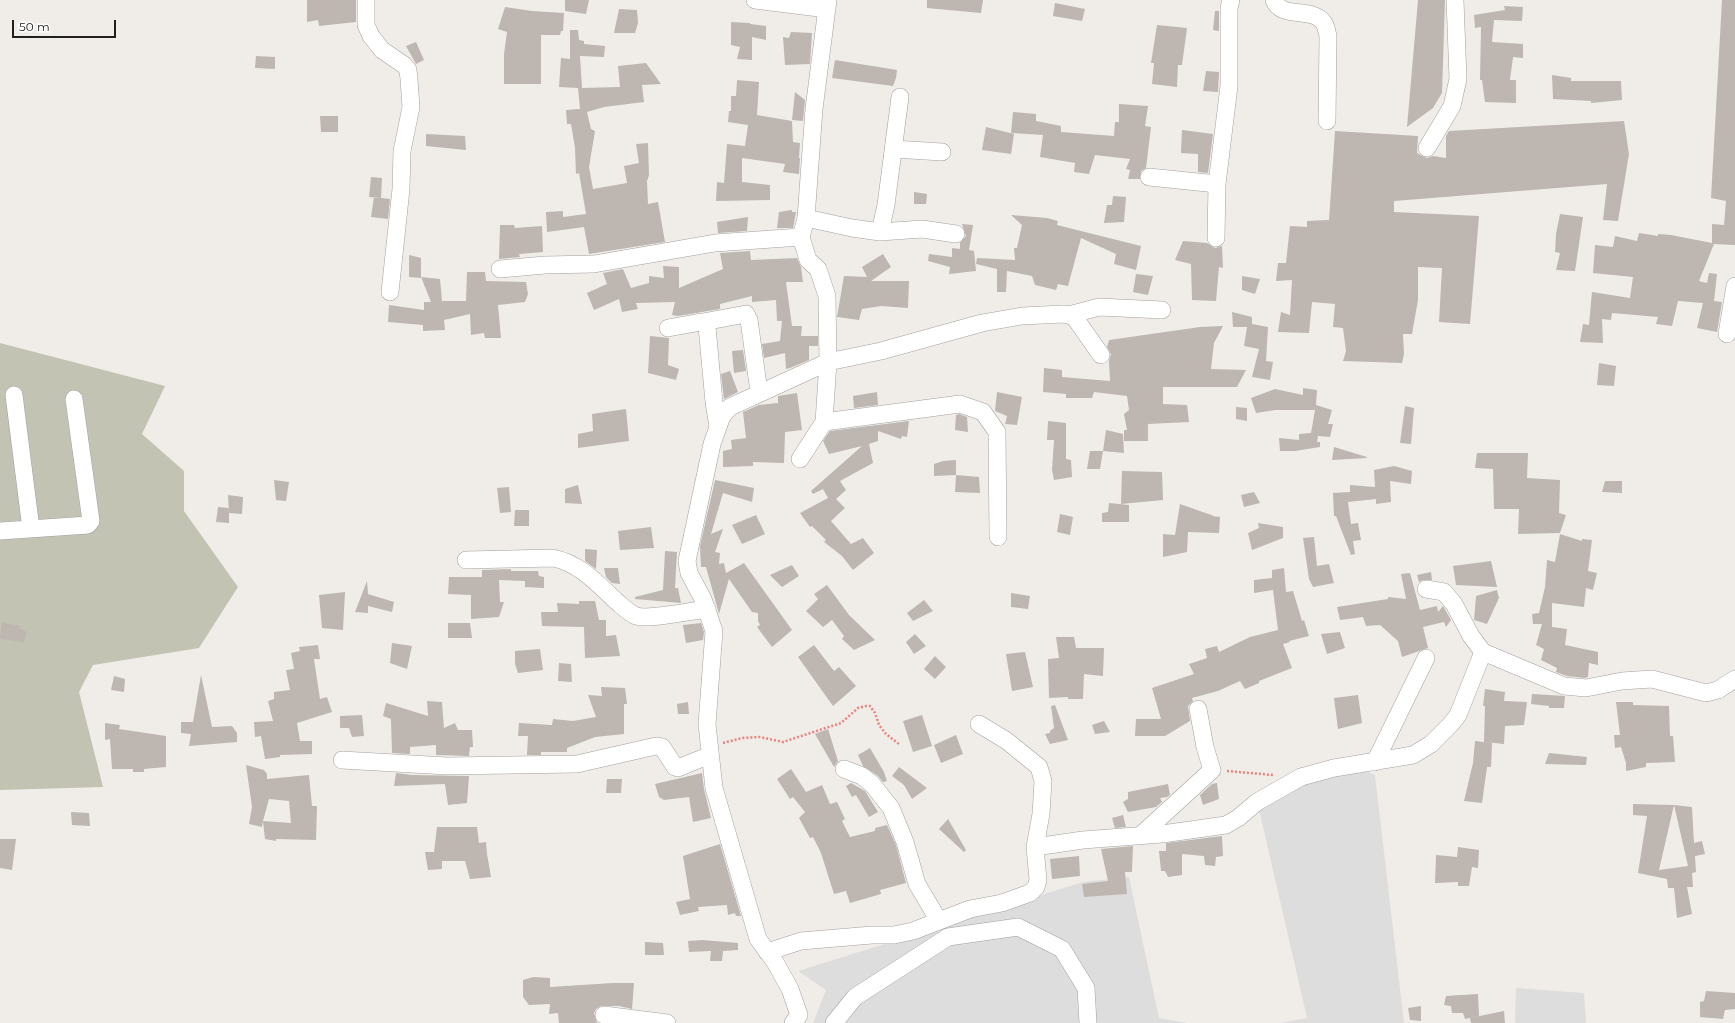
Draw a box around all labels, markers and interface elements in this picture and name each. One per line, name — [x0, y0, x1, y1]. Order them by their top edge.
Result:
scale bar — [14, 12, 118, 38]
text: 50 m — [19, 19, 50, 34]

